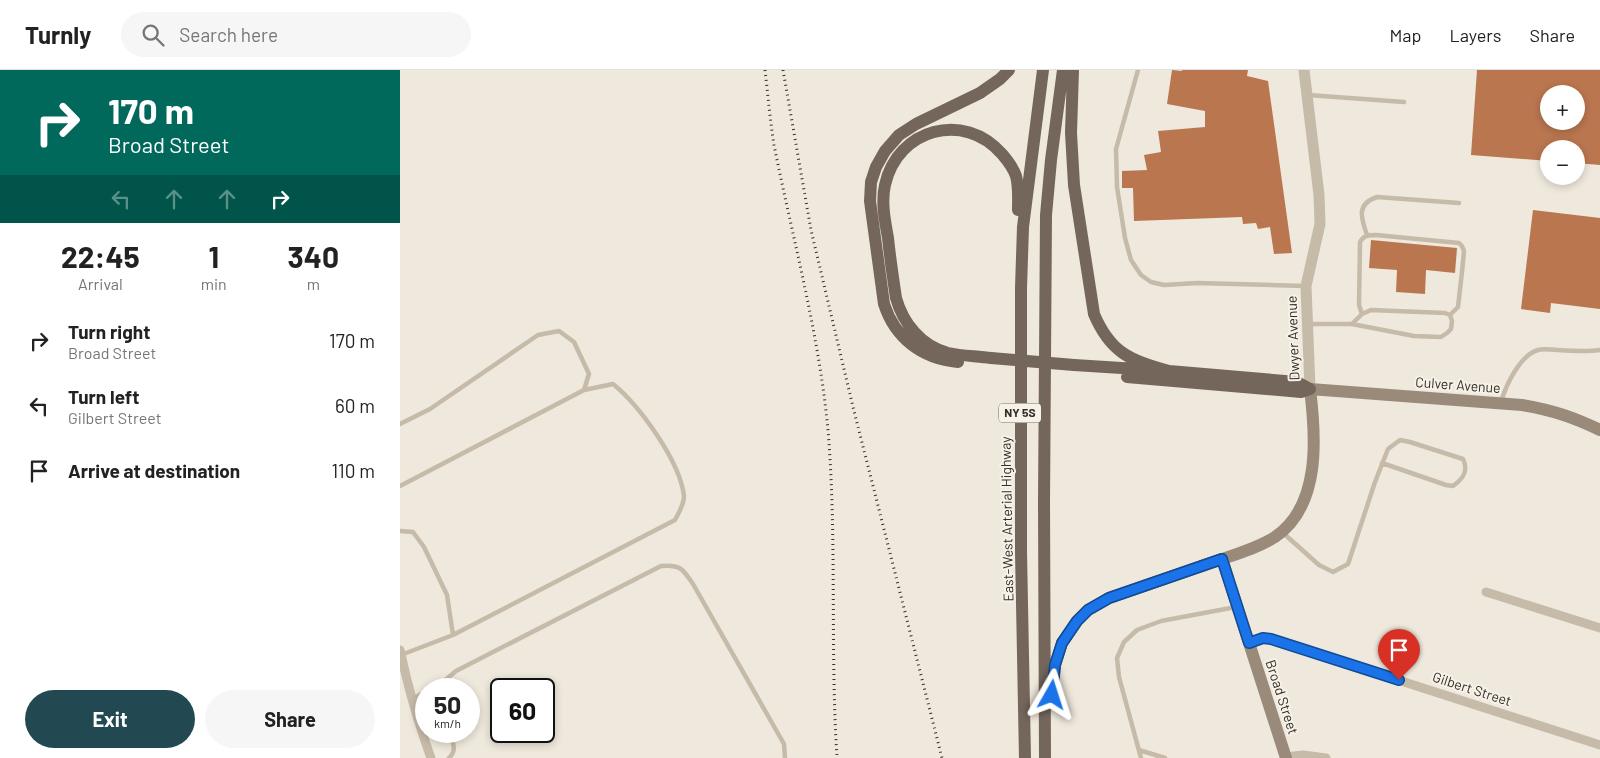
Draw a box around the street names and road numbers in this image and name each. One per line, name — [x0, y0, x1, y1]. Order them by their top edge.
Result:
street label: Dwyer Avenue — [1283, 295, 1302, 381]
street label: Culver Avenue — [1415, 373, 1501, 396]
road number: NY 5S — [999, 403, 1041, 422]
street label: East-West Arterial Highway — [997, 436, 1016, 602]
street label: Broad Street — [1262, 657, 1302, 736]
street label: Gilbert Street — [1431, 668, 1514, 709]

